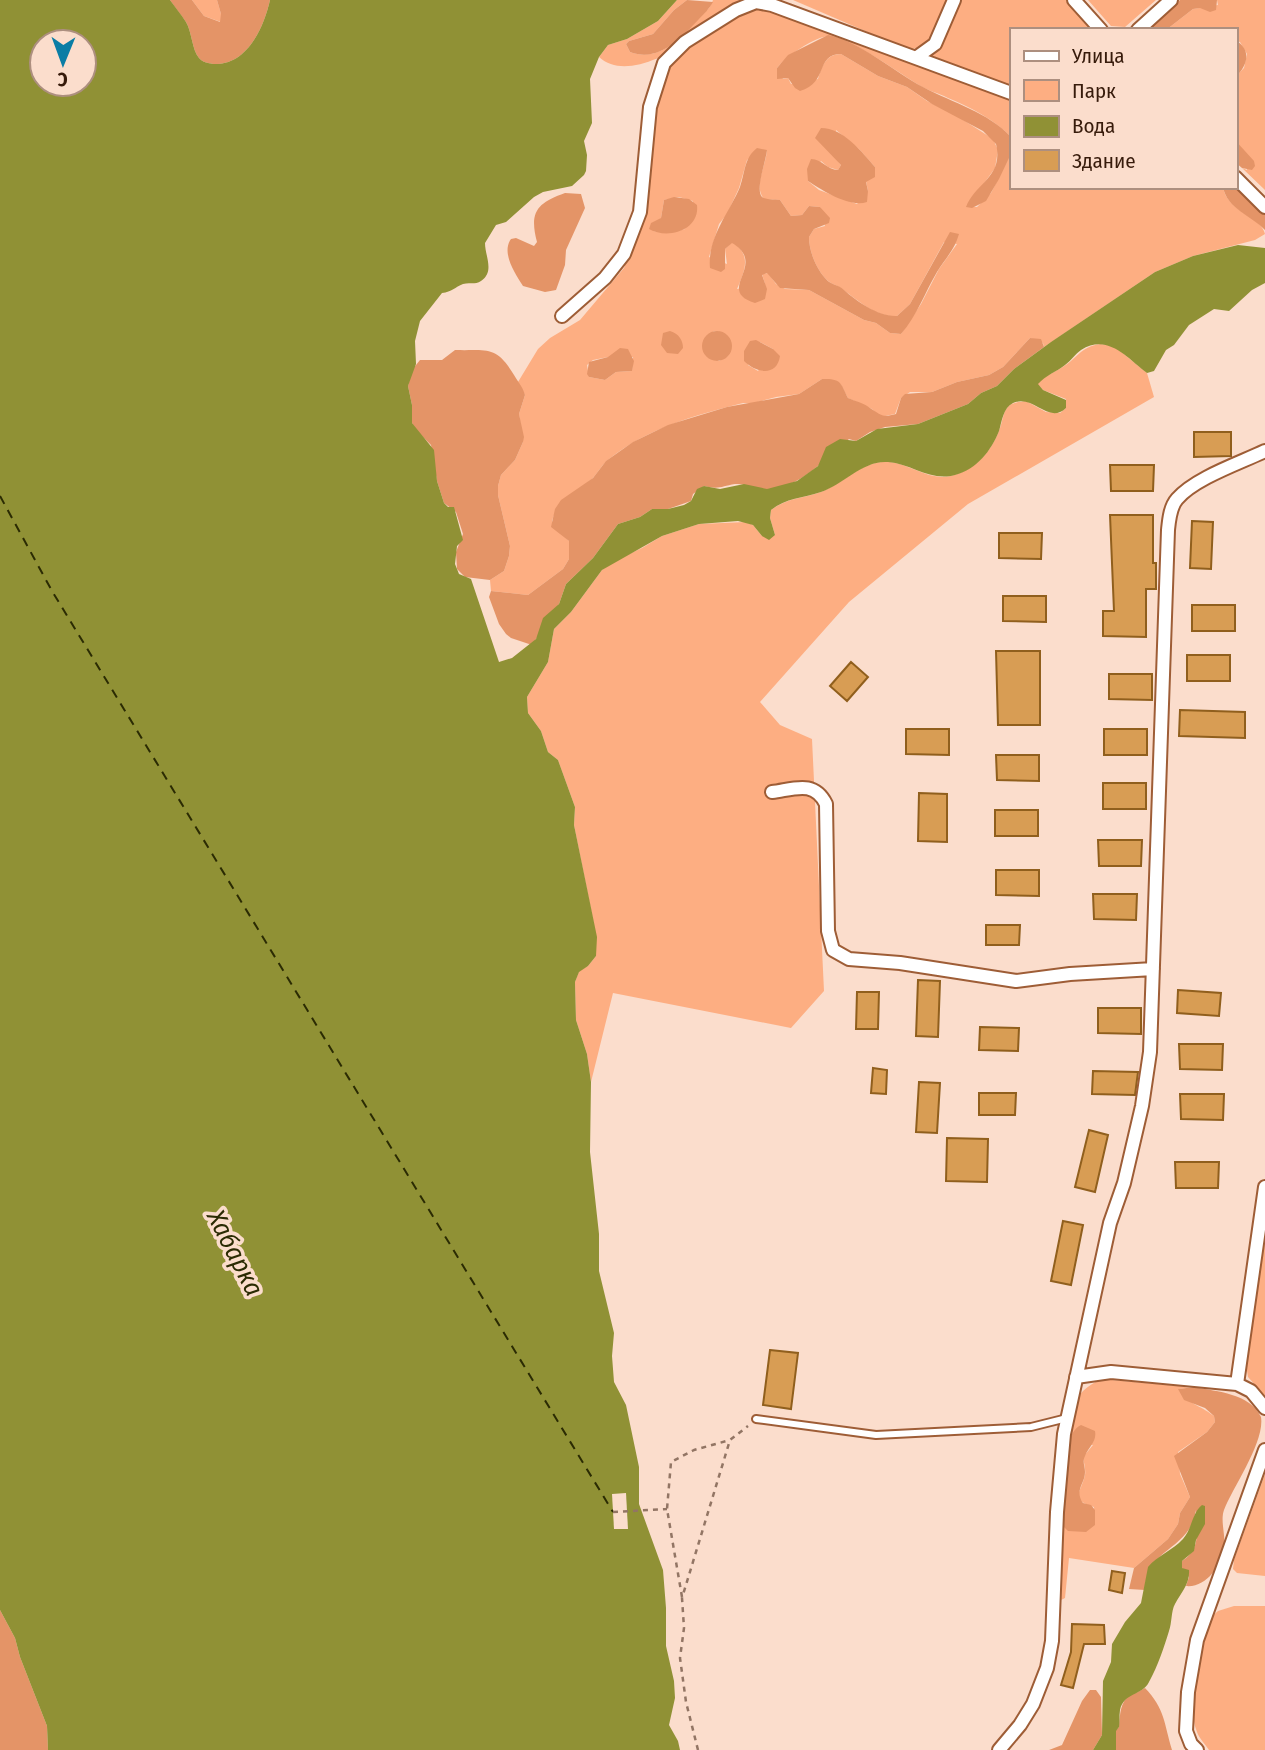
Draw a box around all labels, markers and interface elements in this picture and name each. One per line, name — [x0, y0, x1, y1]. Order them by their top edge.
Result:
north arrow — [28, 28, 98, 98]
legend — [1010, 28, 1237, 189]
text: Улица — [1071, 43, 1125, 69]
text: С — [57, 68, 68, 91]
text: Парк — [1072, 78, 1116, 104]
text: Вода — [1072, 113, 1115, 139]
text: Здание — [1072, 148, 1136, 174]
water label: Хабарка — [200, 1204, 270, 1301]

